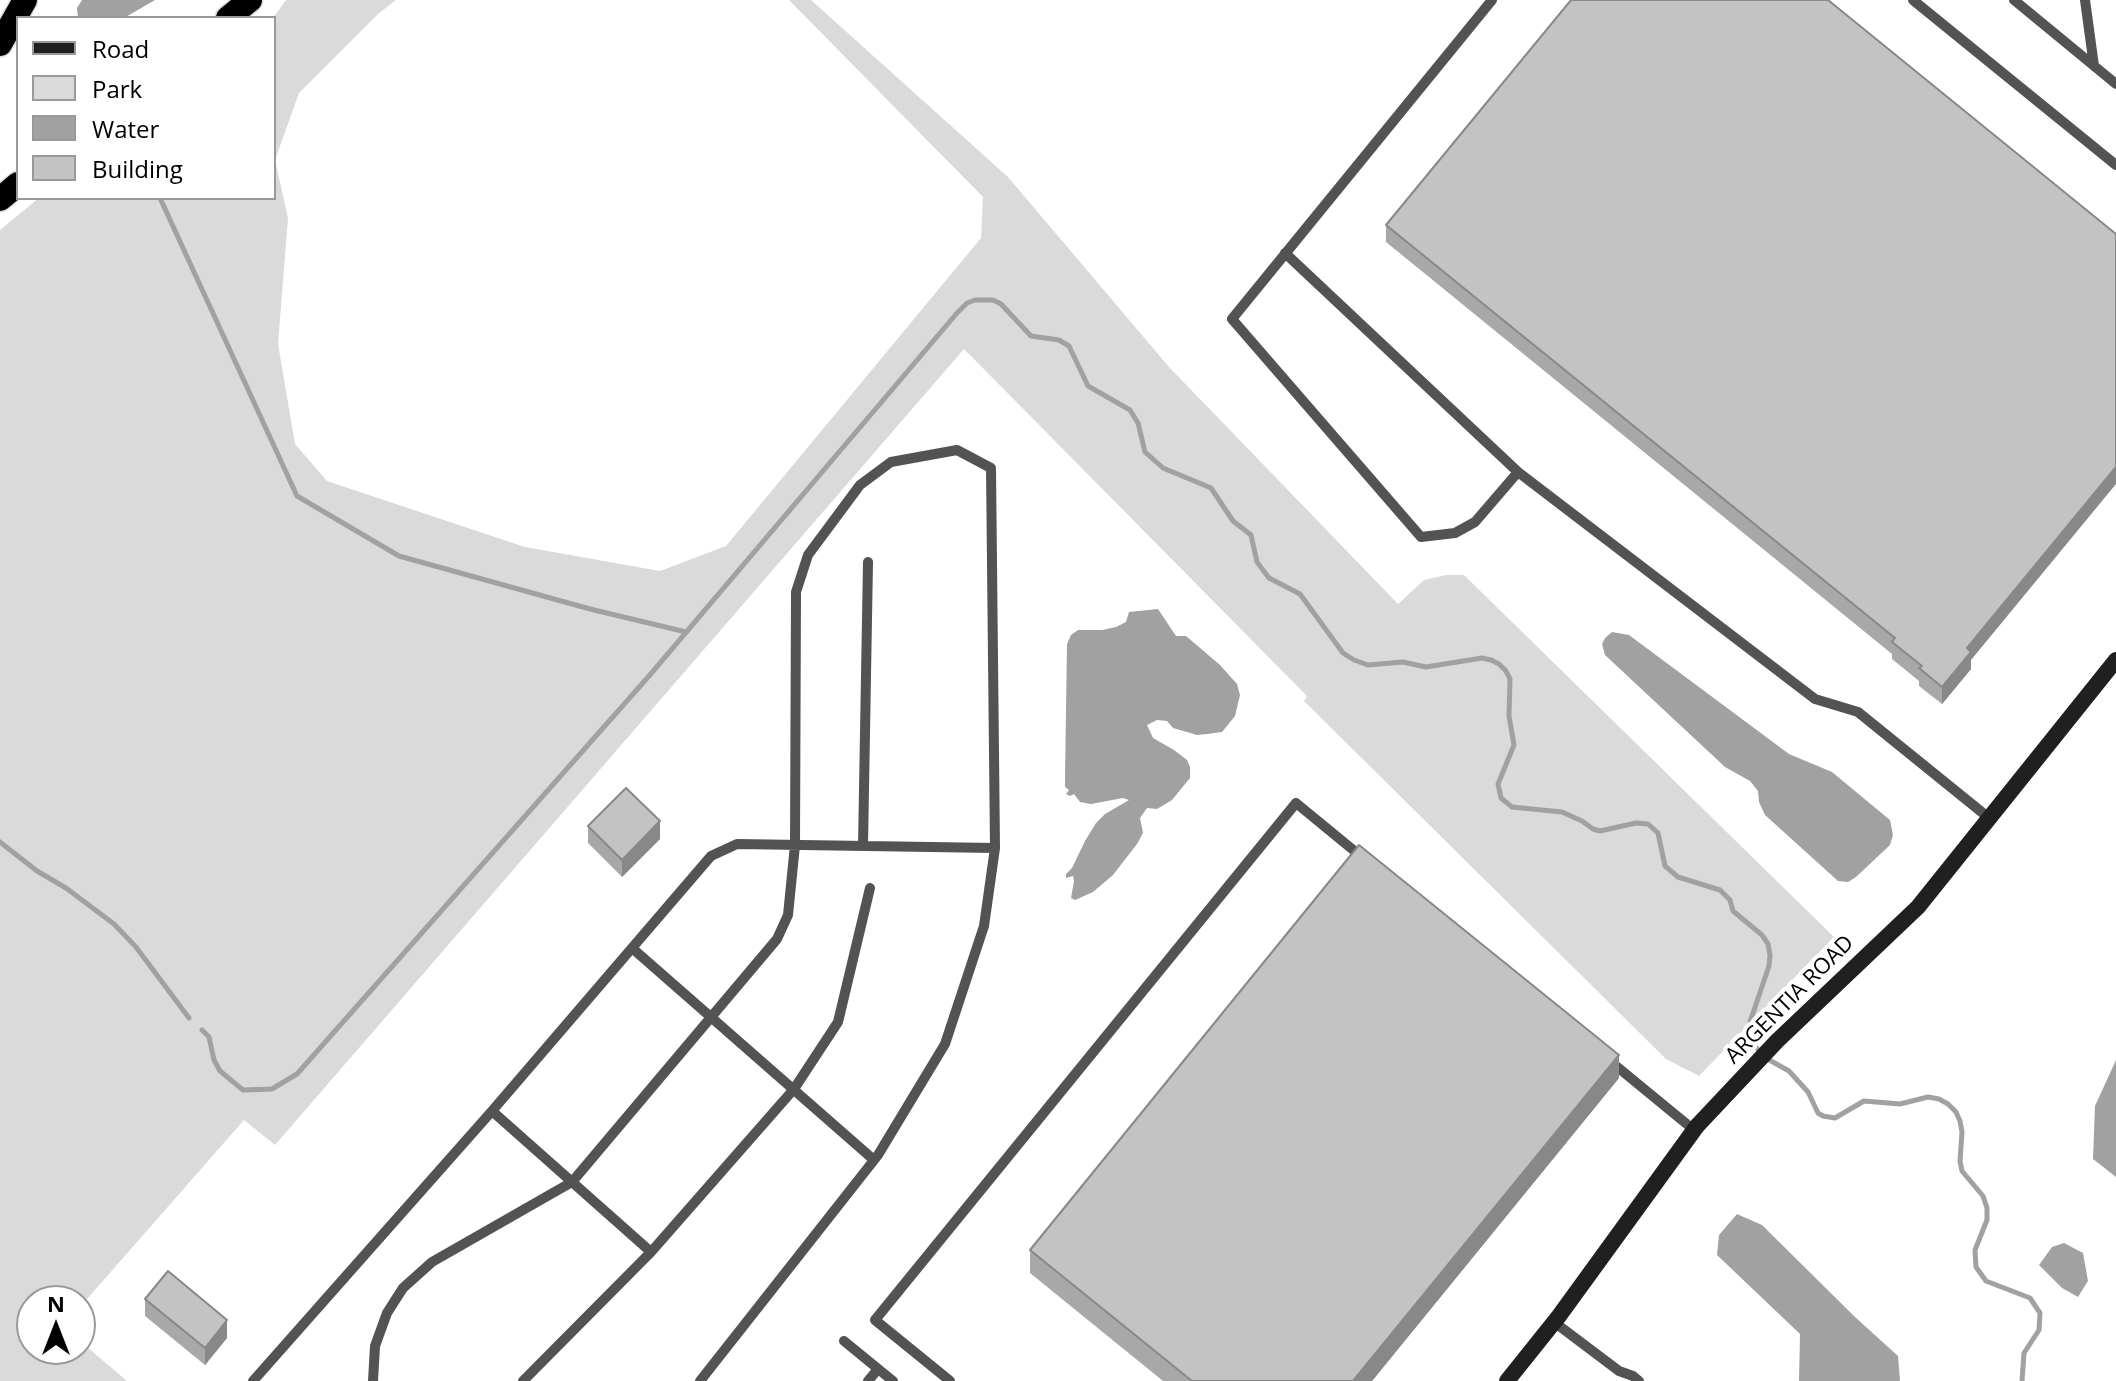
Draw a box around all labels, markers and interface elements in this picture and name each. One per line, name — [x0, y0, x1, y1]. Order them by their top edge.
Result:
legend — [16, 16, 276, 200]
text: Road — [92, 32, 149, 65]
text: Park — [92, 72, 142, 105]
text: Water — [92, 112, 159, 145]
text: Building — [92, 152, 183, 185]
street label: ARGENTIA ROAD — [1720, 930, 1860, 1070]
north arrow — [16, 1285, 96, 1365]
text: N — [47, 1288, 65, 1318]

